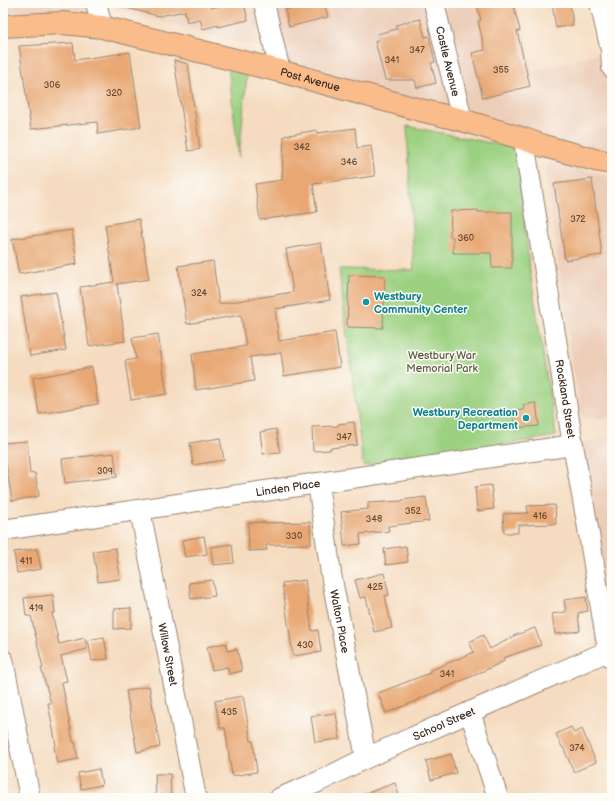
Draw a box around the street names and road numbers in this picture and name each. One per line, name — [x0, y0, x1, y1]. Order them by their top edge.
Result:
street label: Castle Avenue — [433, 25, 463, 98]
street label: Post Avenue — [279, 65, 342, 94]
street label: Rockland Street — [553, 358, 578, 440]
street label: Linden Place — [255, 476, 321, 499]
street label: Walton Place — [328, 588, 352, 655]
street label: Willow Street — [156, 622, 181, 687]
street label: School Street — [411, 704, 477, 743]

